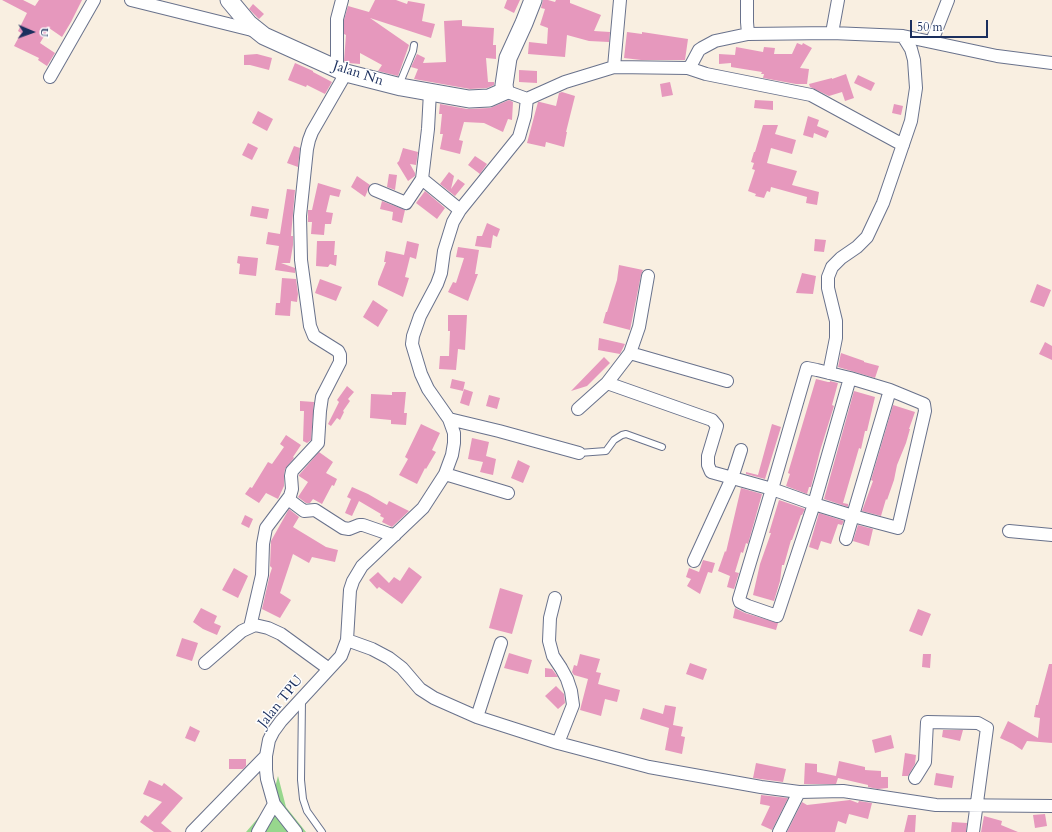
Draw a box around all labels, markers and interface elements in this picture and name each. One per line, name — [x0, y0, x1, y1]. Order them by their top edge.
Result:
north arrow — [12, 12, 52, 52]
scale bar — [912, 12, 990, 38]
text: 50 m — [917, 19, 943, 35]
text: U — [37, 28, 52, 37]
street label: Jalan Nn — [331, 58, 385, 90]
street label: Jalan TPU — [255, 673, 307, 731]

